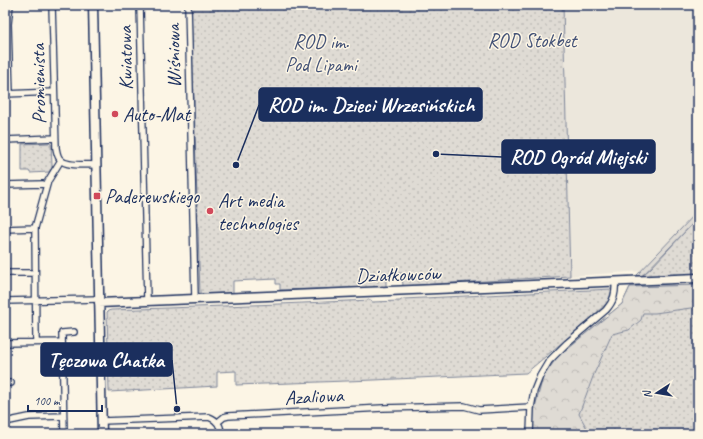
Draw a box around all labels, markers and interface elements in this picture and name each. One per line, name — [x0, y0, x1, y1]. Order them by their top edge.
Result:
street label: Wiśniowa — [160, 22, 187, 88]
street label: Kwiatowa — [112, 24, 139, 90]
park label: ROD Stokbet — [488, 28, 579, 53]
park label: ROD im. Pod Lipami — [285, 29, 359, 77]
street label: Promienista — [25, 42, 52, 124]
callout: ROD im. Dzieci Wrzesińskich — [259, 88, 482, 121]
text: ROD im. Dzieci Wrzesińskich — [268, 92, 475, 118]
place label: Auto-Mat — [123, 102, 193, 127]
marker: Auto-Mat — [110, 109, 120, 119]
callout: ROD Ogród Miejski — [502, 140, 655, 173]
text: ROD Ogród Miejski — [510, 144, 649, 170]
place label: Paderewskiego — [105, 184, 200, 209]
place label: Art media technologies — [218, 188, 300, 236]
marker: Paderewskiego — [92, 191, 102, 201]
marker: Art media technologies — [205, 206, 215, 216]
street label: Działkowców — [355, 260, 442, 288]
callout: Tęczowa Chatka — [41, 343, 172, 376]
text: Tęczowa Chatka — [48, 347, 166, 373]
north arrow — [637, 373, 677, 413]
street label: Azaliowa — [284, 382, 345, 411]
scale bar — [28, 387, 102, 413]
text: N — [639, 388, 655, 400]
text: 100 m — [34, 393, 61, 409]

